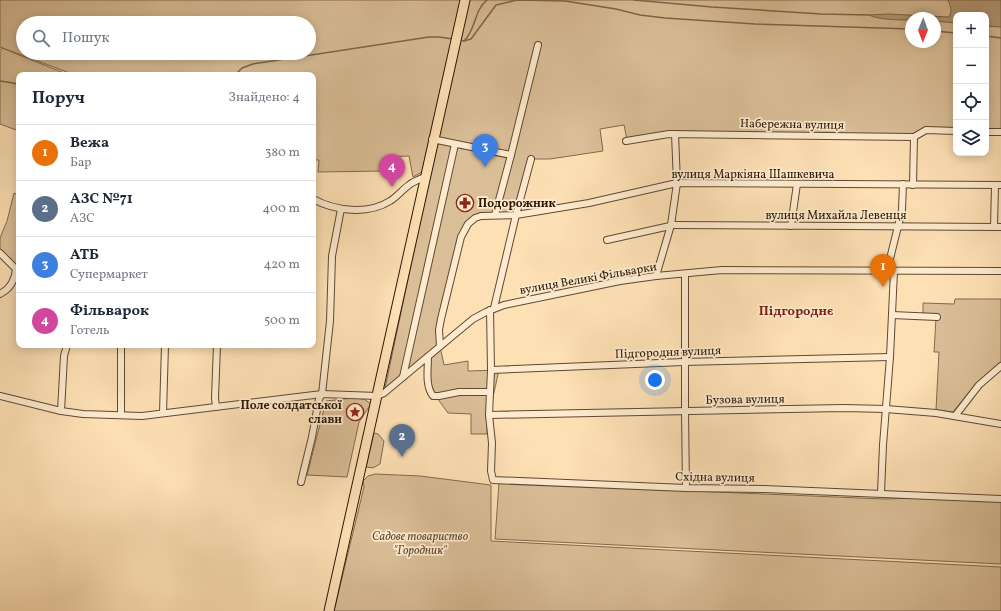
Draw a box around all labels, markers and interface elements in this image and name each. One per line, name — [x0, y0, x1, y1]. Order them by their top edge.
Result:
north arrow — [905, 12, 941, 48]
map controls — [953, 12, 989, 156]
button: + — [953, 12, 989, 48]
search box — [16, 16, 316, 60]
icon: search — [30, 27, 52, 49]
text: Пошук — [62, 28, 110, 49]
button: − — [953, 48, 989, 84]
button: locate — [953, 84, 989, 120]
text: Поруч — [32, 87, 85, 110]
text: Знайдено: 4 — [228, 89, 300, 107]
street label: Набережна вулиця — [740, 116, 844, 134]
button: layers — [953, 120, 989, 156]
text: Вежа — [70, 133, 109, 154]
pin: 3 — [472, 134, 498, 167]
text: 1 — [42, 144, 48, 162]
text: 380 m — [265, 144, 300, 162]
text: Бар — [70, 154, 92, 172]
pin: 4 — [379, 154, 405, 187]
street label: вулиця Маркіяна Шашкевича — [671, 167, 835, 183]
text: АЗС №71 — [70, 189, 133, 210]
pharmacy icon: Подорожник — [455, 193, 475, 213]
place label: Подорожник — [478, 196, 556, 212]
text: 2 — [42, 200, 48, 218]
text: 400 m — [263, 200, 300, 218]
street label: вулиця Михайла Левенця — [765, 208, 907, 224]
text: АЗС — [70, 210, 95, 228]
text: АТБ — [70, 245, 99, 266]
pin: 1 — [870, 254, 896, 287]
text: 3 — [42, 256, 48, 274]
text: 420 m — [263, 256, 300, 274]
street label: вулиця Великі Фільварки — [518, 259, 658, 299]
text: Супермаркет — [70, 266, 148, 284]
text: Фільварок — [70, 301, 149, 322]
district label: Підгороднє — [759, 303, 833, 321]
text: 4 — [41, 312, 49, 330]
text: 500 m — [264, 312, 300, 330]
text: Готель — [70, 322, 110, 340]
street label: Підгородня вулиця — [615, 343, 721, 363]
your location — [645, 370, 665, 390]
street label: Бузова вулиця — [705, 391, 785, 409]
place label: Поле солдатської слави — [240, 398, 343, 428]
place icon: Поле солдатської слави — [345, 402, 365, 422]
pin: 2 — [389, 424, 415, 457]
street label: Східна вулиця — [675, 469, 755, 487]
park label: Садове товариство "Городник" — [372, 529, 469, 559]

